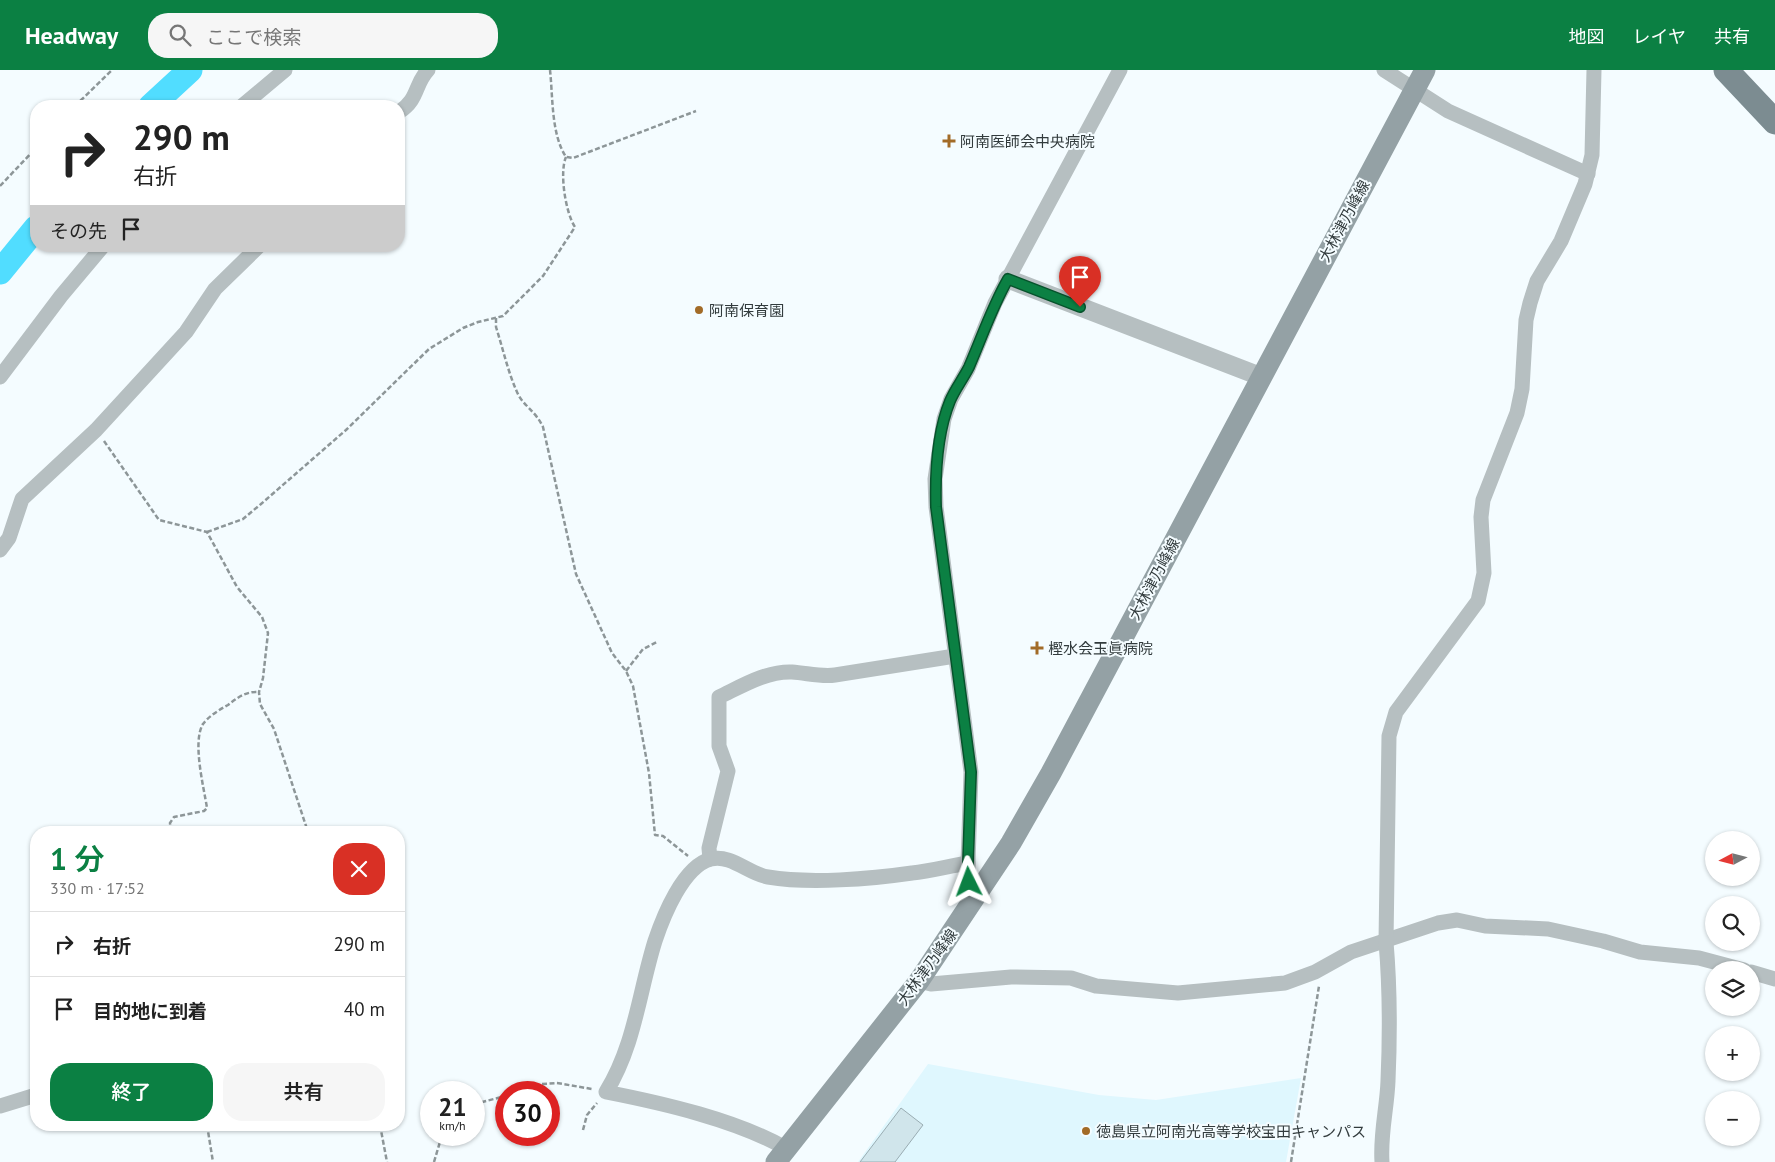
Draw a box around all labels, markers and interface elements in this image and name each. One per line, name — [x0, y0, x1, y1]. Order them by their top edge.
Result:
search box — [148, 13, 498, 58]
text: Headway — [25, 20, 118, 51]
icon: search — [166, 21, 194, 49]
text: ここで検索 — [206, 25, 301, 49]
text: 地図 — [1569, 25, 1605, 48]
text: レイヤ — [1633, 25, 1686, 48]
text: 共有 — [1714, 25, 1750, 48]
text: 290 m — [133, 114, 230, 160]
icon: right — [50, 120, 115, 185]
place label: 阿南医師会中央病院 — [960, 132, 1095, 151]
marker: 阿南医師会中央病院 — [942, 134, 956, 148]
text: 右折 — [133, 162, 177, 190]
street label: 大林津乃峰線 — [1314, 177, 1374, 265]
icon: arrive — [117, 215, 145, 243]
text: その先 — [50, 219, 107, 243]
pin — [1059, 256, 1101, 307]
icon: arrive — [1066, 263, 1094, 291]
place label: 阿南保育園 — [709, 301, 784, 320]
marker: 阿南保育園 — [693, 304, 705, 316]
street label: 大林津乃峰線 — [1124, 535, 1184, 623]
place label: 樫水会玉眞病院 — [1048, 639, 1153, 658]
marker: 樫水会玉眞病院 — [1030, 641, 1044, 655]
north arrow — [1705, 831, 1760, 886]
map controls — [1705, 831, 1760, 1146]
text: 1 分 — [50, 839, 105, 878]
button: close — [333, 843, 385, 895]
position arrow — [942, 855, 994, 907]
text: 330 m · 17:52 — [50, 878, 145, 898]
button: search — [1705, 896, 1760, 951]
street label: 大林津乃峰線 — [893, 925, 961, 1009]
icon: right — [50, 930, 78, 958]
text: 290 m — [333, 932, 385, 956]
text: 右折 — [93, 934, 131, 958]
button: layers — [1705, 961, 1760, 1016]
icon: arrive — [50, 995, 78, 1023]
text: 40 m — [344, 997, 385, 1021]
text: 目的地に到着 — [93, 999, 207, 1023]
button: + — [1705, 1026, 1760, 1081]
button: 終了 — [50, 1063, 213, 1121]
button: 共有 — [223, 1063, 385, 1121]
speed limit sign: 30 — [495, 1081, 560, 1146]
text: 21 — [438, 1091, 467, 1123]
button: − — [1705, 1091, 1760, 1146]
text: km/h — [439, 1118, 466, 1133]
place label: 徳島県立阿南光高等学校宝田キャンパス — [1096, 1122, 1366, 1141]
marker: 徳島県立阿南光高等学校宝田キャンパス — [1080, 1125, 1092, 1137]

